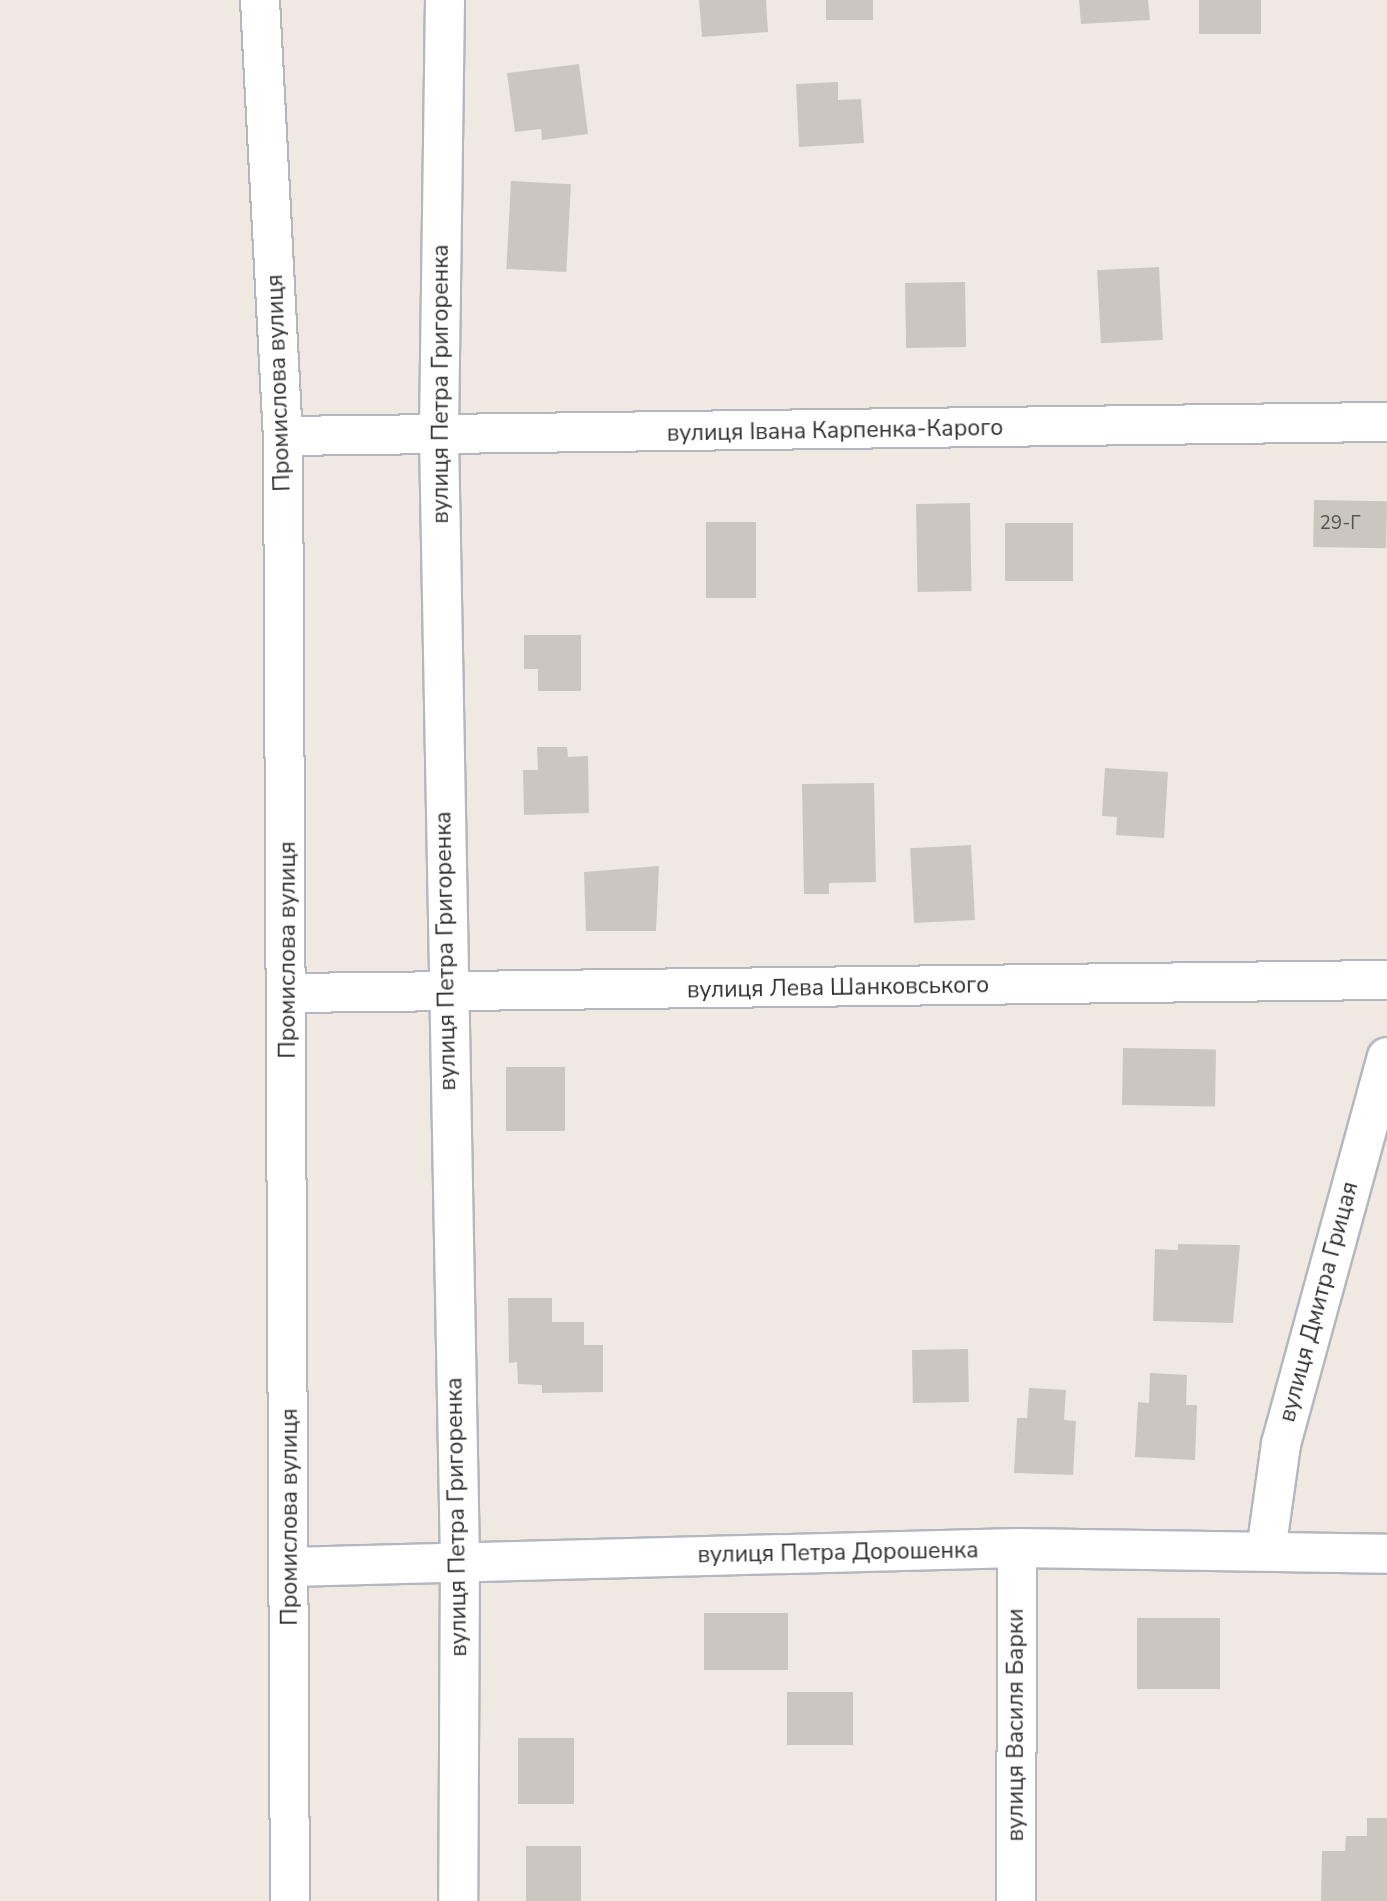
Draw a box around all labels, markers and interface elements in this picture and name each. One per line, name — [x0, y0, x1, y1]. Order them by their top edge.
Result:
street label: вулиця Петра Григоренка — [427, 244, 455, 524]
street label: Промислова вулиця — [261, 274, 297, 492]
street label: вулиця Івана Карпенка-Карого — [667, 414, 1003, 448]
house number: 29-Г — [1319, 513, 1361, 535]
street label: вулиця Петра Григоренка — [430, 811, 462, 1091]
street label: Промислова вулиця — [274, 841, 302, 1059]
street label: вулиця Лева Шанковського — [687, 972, 989, 1004]
street label: вулиця Дмитра Грицая — [1274, 1179, 1364, 1425]
street label: вулиця Петра Григоренка — [441, 1377, 473, 1657]
street label: Промислова вулиця — [276, 1408, 304, 1626]
street label: вулиця Петра Дорошенка — [697, 1537, 979, 1569]
street label: вулиця Василя Барки — [1002, 1608, 1030, 1842]

